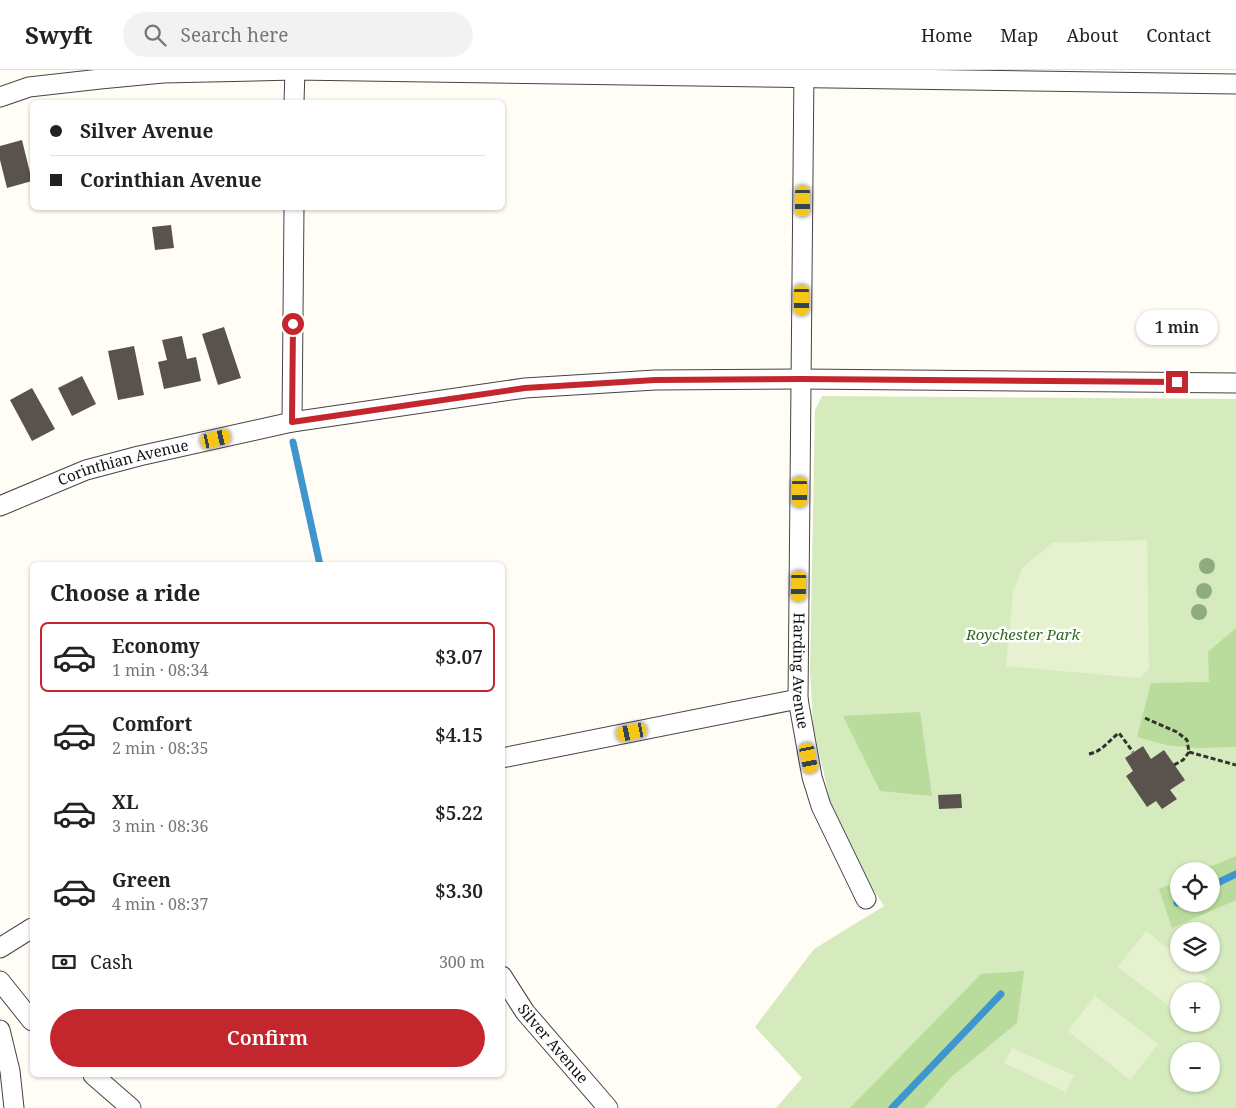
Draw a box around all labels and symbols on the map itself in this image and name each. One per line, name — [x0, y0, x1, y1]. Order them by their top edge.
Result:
car — [795, 186, 810, 216]
car — [794, 285, 809, 315]
callout: 1 min — [1136, 310, 1218, 344]
route start — [282, 313, 304, 335]
route end — [1166, 371, 1188, 393]
car — [199, 428, 232, 450]
street label: Corinthian Avenue — [54, 434, 190, 490]
car — [792, 477, 807, 507]
car — [791, 571, 806, 601]
street label: Harding Avenue — [789, 612, 814, 730]
park label: Roychester Park — [965, 624, 1081, 644]
car — [615, 722, 648, 742]
car — [798, 742, 819, 774]
street label: Silver Avenue — [514, 1000, 593, 1087]

